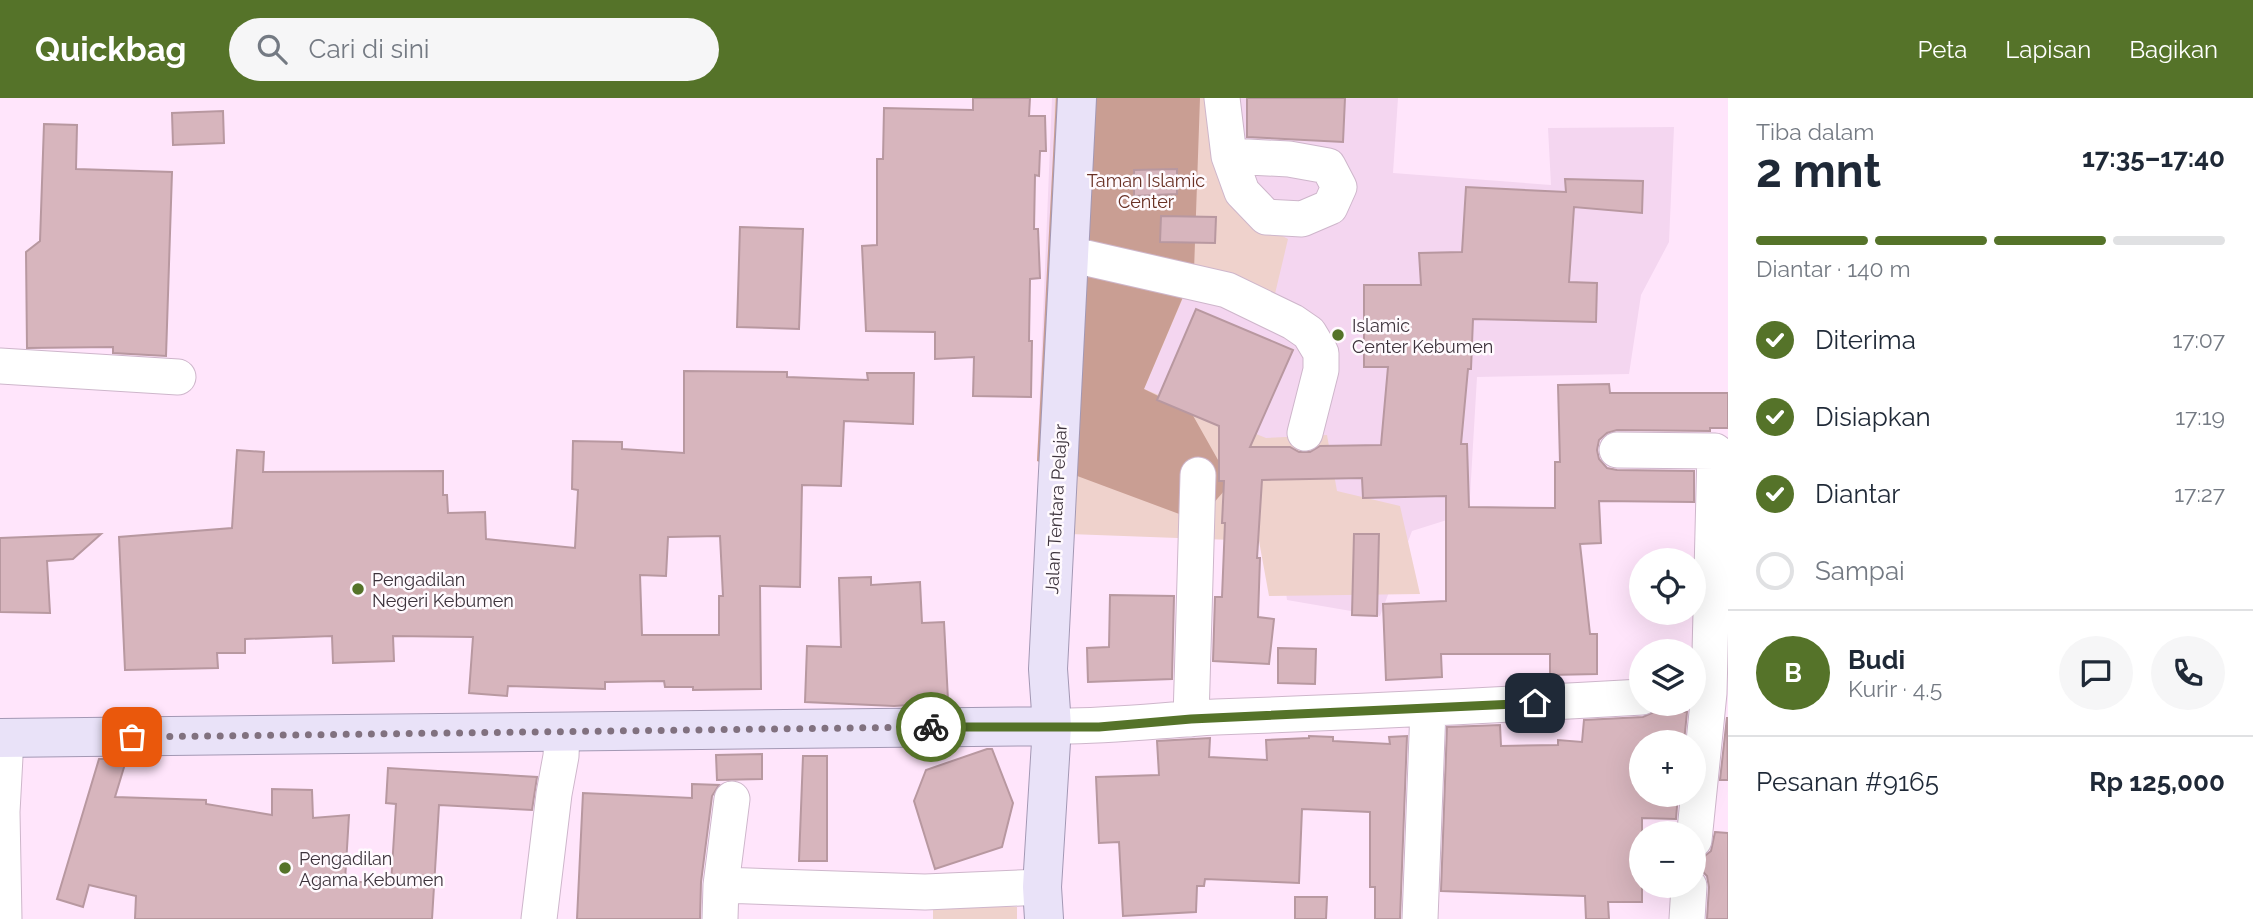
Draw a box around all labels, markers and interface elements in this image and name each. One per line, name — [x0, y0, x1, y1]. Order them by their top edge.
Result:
search box — [229, 18, 719, 81]
text: Quickbag — [35, 30, 187, 69]
icon: search — [253, 30, 291, 68]
text: Cari di sini — [309, 34, 430, 64]
text: Peta — [1918, 35, 1967, 64]
text: Lapisan — [2005, 35, 2091, 64]
text: Bagikan — [2129, 35, 2218, 64]
text: Tiba dalam — [1756, 118, 1874, 145]
text: 17:35–17:40 — [2082, 143, 2225, 173]
text: 2 mnt — [1756, 144, 1881, 198]
park label: Taman Islamic Center — [1087, 170, 1205, 212]
text: Diantar · 140 m — [1756, 255, 1911, 282]
place label: Islamic Center Kebumen — [1352, 315, 1493, 357]
icon: check — [1756, 321, 1794, 359]
text: Diterima — [1815, 325, 1916, 355]
text: 17:07 — [2172, 326, 2225, 353]
marker: Islamic Center Kebumen — [1330, 327, 1346, 343]
icon: check — [1756, 398, 1794, 436]
text: Disiapkan — [1815, 402, 1931, 432]
text: 17:19 — [2175, 403, 2225, 430]
street label: Jalan Tentara Pelajar — [1041, 423, 1071, 595]
icon: check — [1756, 475, 1794, 513]
text: Diantar — [1815, 479, 1900, 509]
text: 17:27 — [2174, 480, 2225, 507]
map controls — [1629, 548, 1706, 898]
button: locate — [1629, 548, 1706, 625]
text: Sampai — [1815, 556, 1905, 586]
place label: Pengadilan Negeri Kebumen — [372, 569, 514, 611]
marker: Pengadilan Negeri Kebumen — [350, 581, 366, 597]
button: chat — [2059, 636, 2133, 710]
button: phone — [2151, 636, 2225, 710]
button: layers — [1629, 639, 1706, 716]
text: Budi — [1848, 645, 1905, 675]
text: B — [1784, 658, 1802, 688]
pin — [1505, 673, 1565, 733]
text: Kurir · 4.5 — [1848, 675, 1942, 702]
icon: home — [1516, 684, 1554, 722]
courier — [896, 692, 966, 762]
pin — [102, 707, 162, 767]
icon: bike — [912, 708, 950, 746]
icon: bag — [113, 718, 151, 756]
button: + — [1629, 730, 1706, 807]
text: Pesanan #9165 — [1756, 767, 1939, 797]
text: Rp 125,000 — [2089, 767, 2225, 797]
button: − — [1629, 821, 1706, 898]
place label: Pengadilan Agama Kebumen — [299, 848, 444, 890]
marker: Pengadilan Agama Kebumen — [277, 860, 293, 876]

